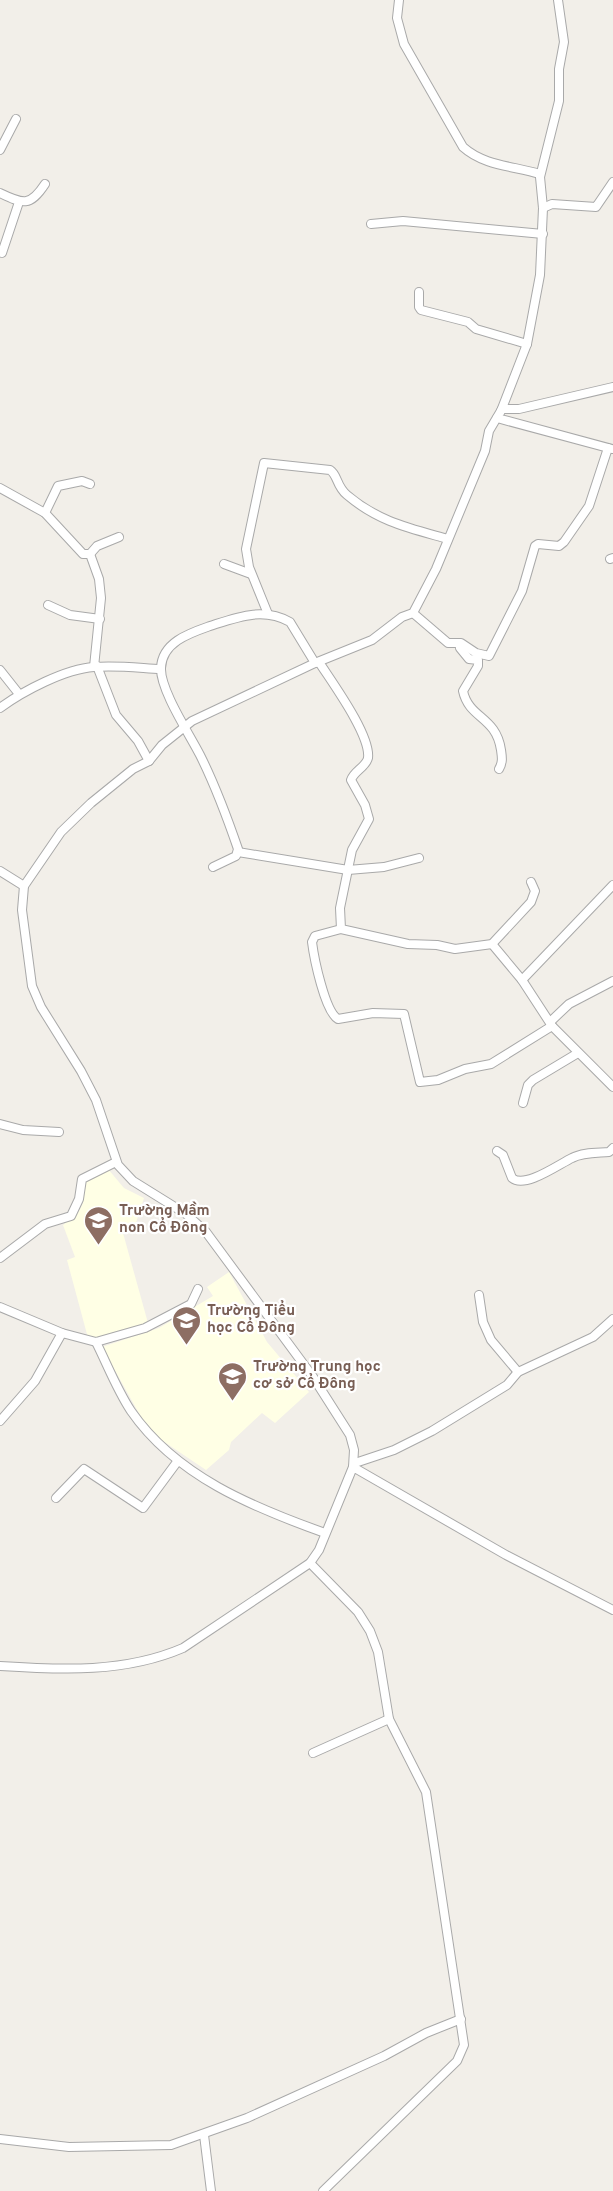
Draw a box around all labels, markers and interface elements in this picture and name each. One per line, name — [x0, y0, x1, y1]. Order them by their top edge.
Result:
place label: Trường Mầm non Cổ Đông — [119, 1201, 210, 1238]
school or university icon: Trường Mầm non Cổ Đông — [82, 1204, 114, 1246]
place label: Trường Tiểu học Cổ Đông — [207, 1300, 295, 1338]
school or university icon: Trường Tiểu học Cổ Đông — [170, 1304, 202, 1346]
place label: Trường Trung học cơ sở Cổ Đông — [253, 1358, 381, 1394]
school or university icon: Trường Trung học cơ sở Cổ Đông — [216, 1360, 248, 1402]

